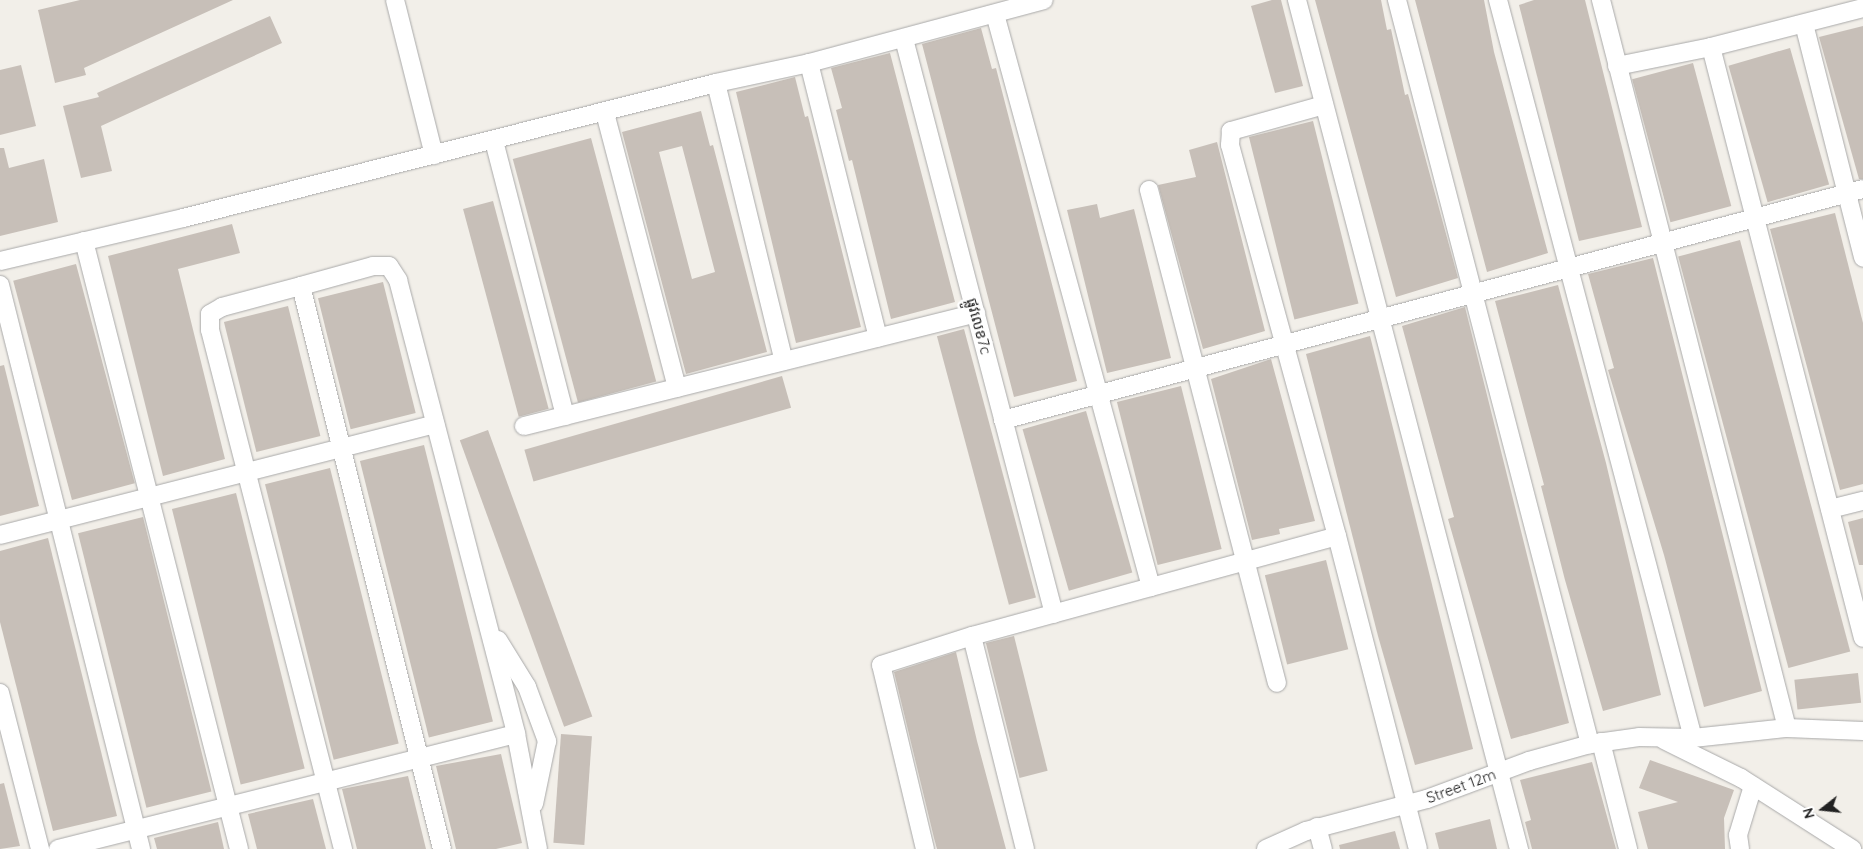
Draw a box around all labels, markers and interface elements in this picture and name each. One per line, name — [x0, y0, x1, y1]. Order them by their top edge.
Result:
street label: ផ្លូវលេខ7c — [963, 296, 995, 356]
street label: Street 12m — [1424, 765, 1498, 807]
north arrow — [1798, 784, 1848, 834]
text: N — [1799, 806, 1819, 821]

